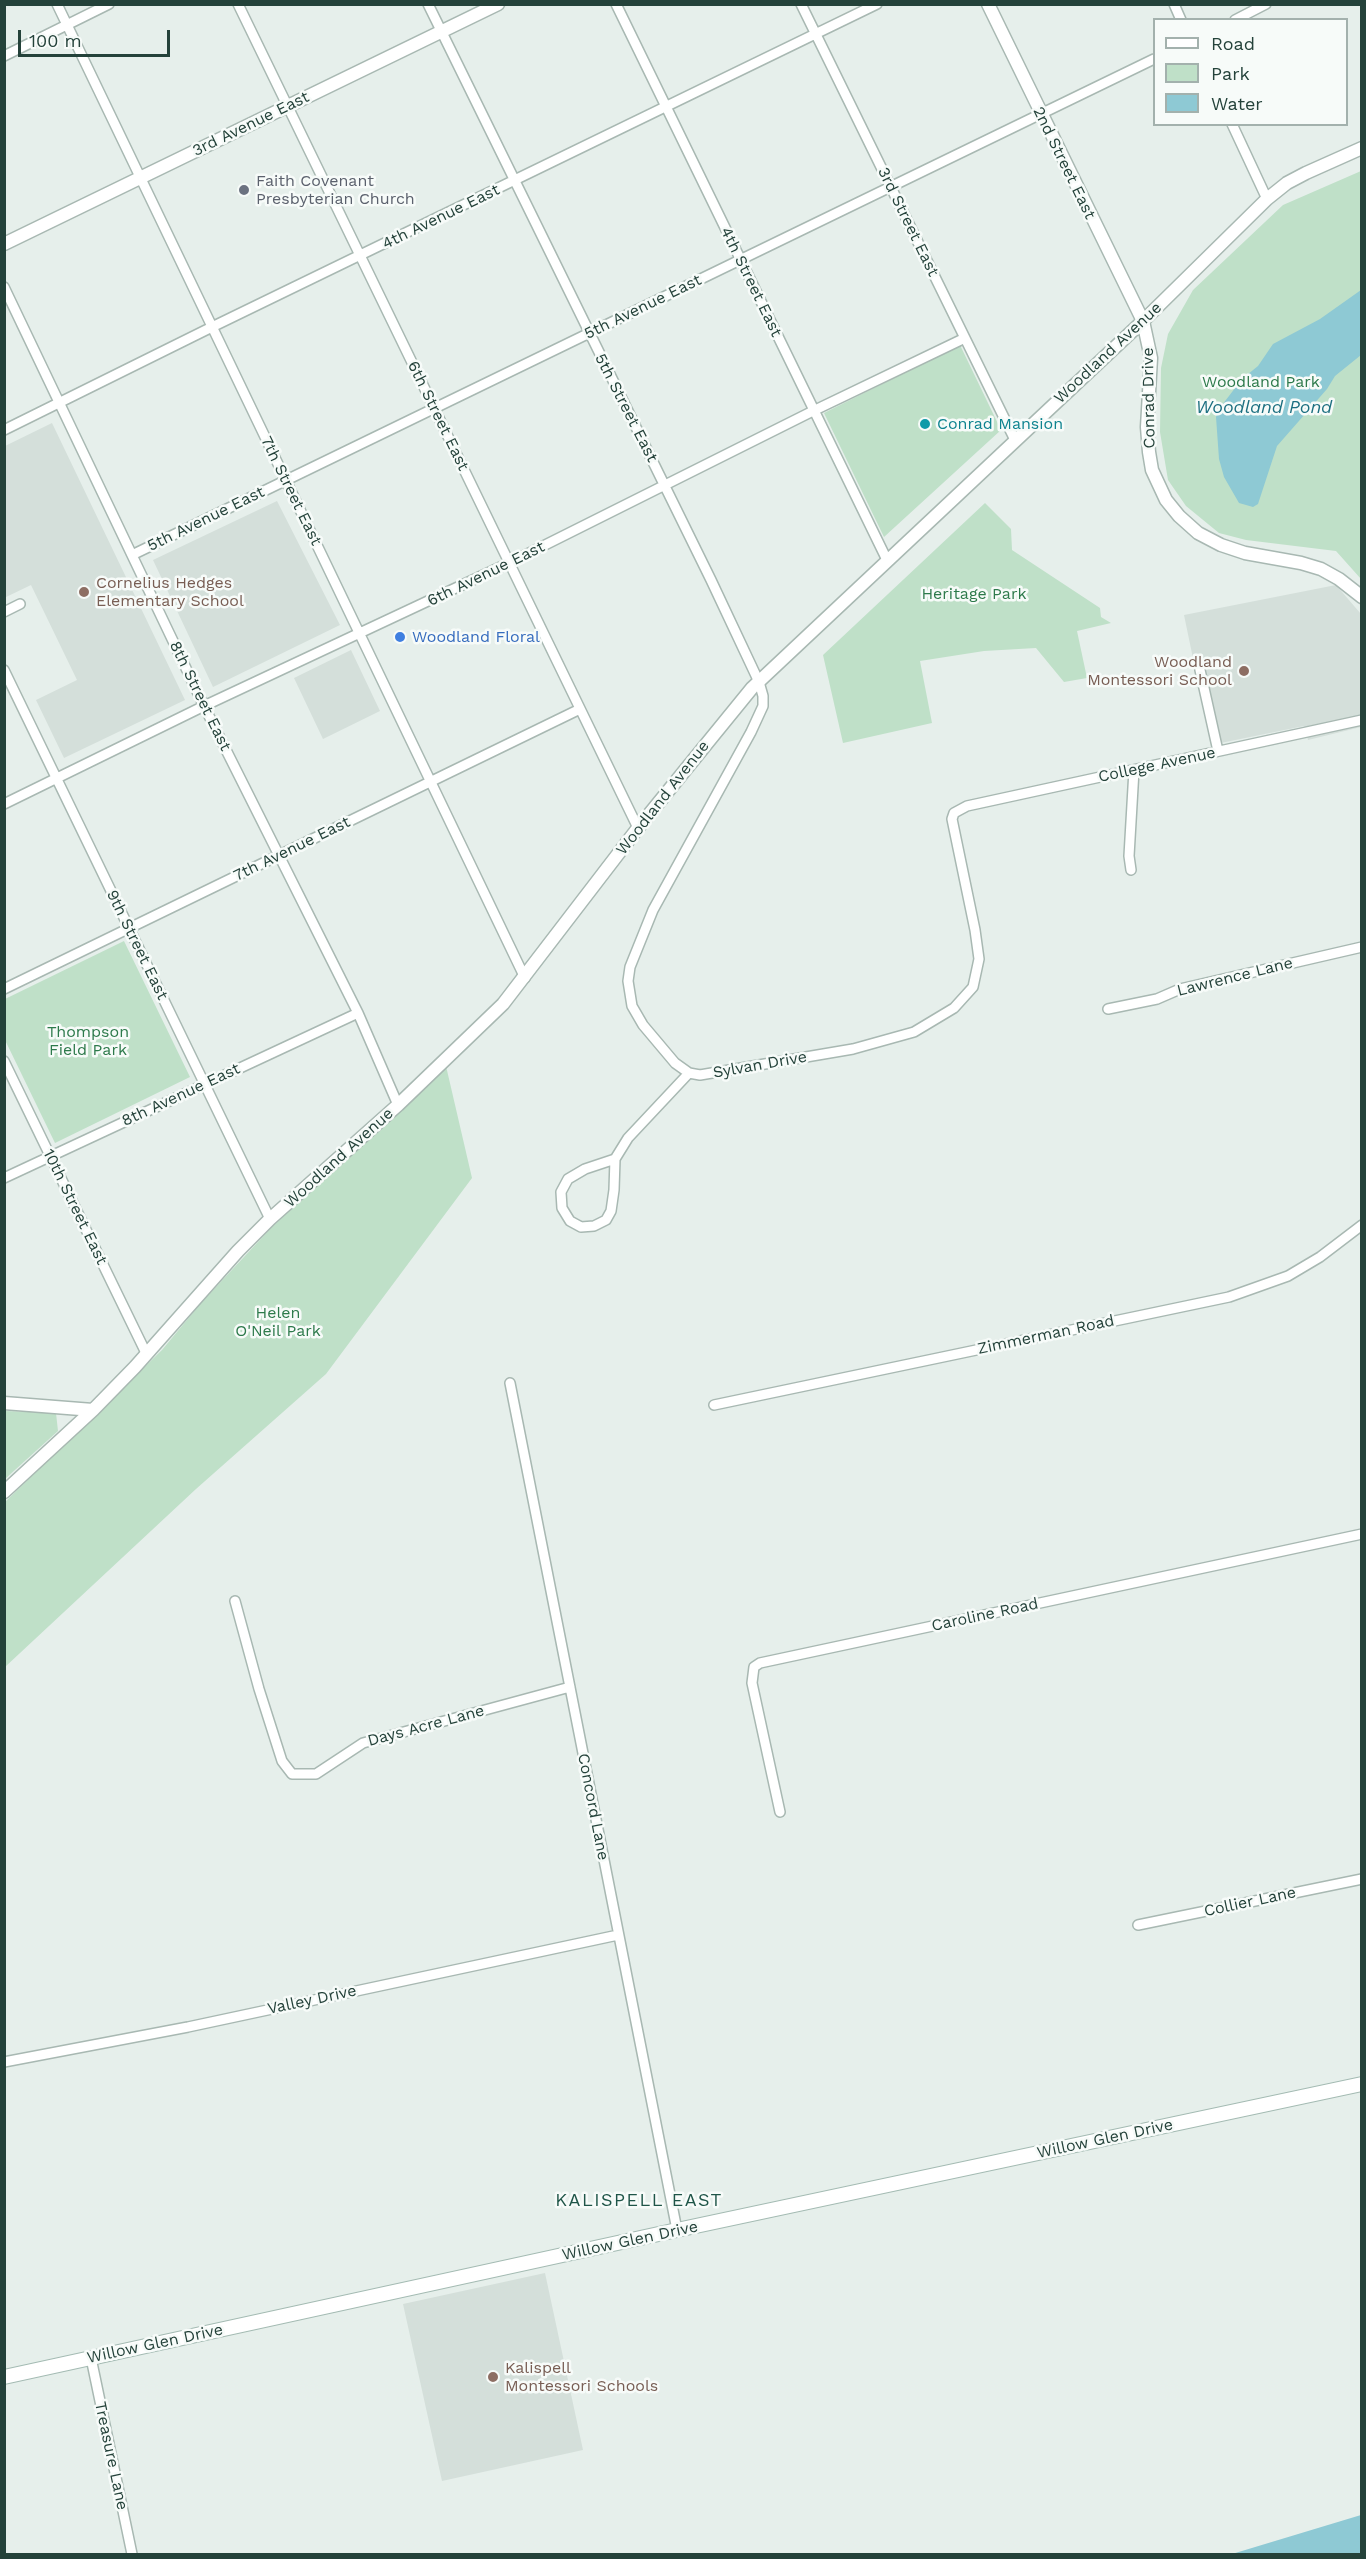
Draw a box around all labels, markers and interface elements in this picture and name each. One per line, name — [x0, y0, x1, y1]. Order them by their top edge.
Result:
scale bar — [21, 18, 172, 56]
legend — [1153, 18, 1348, 126]
text: 100 m — [29, 30, 82, 51]
text: Road — [1211, 33, 1255, 54]
text: Park — [1211, 63, 1250, 84]
street label: 3rd Avenue East — [189, 87, 313, 161]
text: Water — [1211, 93, 1263, 114]
street label: 2nd Street East — [1028, 104, 1100, 222]
street label: 3rd Street East — [873, 164, 943, 280]
place label: Faith Covenant Presbyterian Church — [256, 171, 415, 209]
street label: 4th Avenue East — [379, 180, 503, 254]
marker: Faith Covenant Presbyterian Church — [237, 183, 251, 197]
street label: 4th Street East — [716, 224, 786, 340]
street label: 5th Avenue East — [581, 270, 705, 344]
street label: Woodland Avenue — [1050, 298, 1166, 408]
street label: Conrad Drive — [1139, 347, 1159, 449]
street label: 5th Street East — [590, 350, 662, 466]
street label: 6th Street East — [403, 358, 473, 474]
park label: Woodland Park — [1202, 372, 1320, 392]
water label: Woodland Pond — [1196, 397, 1332, 419]
place label: Conrad Mansion — [937, 414, 1063, 434]
marker: Conrad Mansion — [918, 417, 932, 431]
street label: 7th Street East — [256, 433, 326, 549]
street label: 5th Avenue East — [144, 482, 268, 556]
street label: 6th Avenue East — [424, 537, 548, 611]
place label: Cornelius Hedges Elementary School — [96, 573, 244, 611]
park label: Heritage Park — [921, 584, 1027, 604]
marker: Cornelius Hedges Elementary School — [77, 585, 91, 599]
place label: Woodland Floral — [412, 627, 540, 647]
marker: Woodland Floral — [393, 630, 407, 644]
street label: 8th Street East — [165, 638, 235, 754]
place label: Woodland Montessori School — [1087, 652, 1232, 690]
marker: Woodland Montessori School — [1237, 664, 1251, 678]
street label: Woodland Avenue — [612, 737, 714, 859]
street label: College Avenue — [1097, 743, 1217, 787]
street label: 7th Avenue East — [230, 812, 354, 886]
street label: 9th Street East — [102, 887, 172, 1003]
street label: Lawrence Lane — [1175, 953, 1295, 1001]
park label: Thompson Field Park — [47, 1022, 129, 1060]
street label: Sylvan Drive — [712, 1047, 808, 1083]
street label: 8th Avenue East — [119, 1059, 243, 1131]
street label: Woodland Avenue — [281, 1104, 397, 1212]
street label: 10th Street East — [39, 1146, 111, 1268]
park label: Helen O'Neil Park — [235, 1303, 321, 1341]
street label: Zimmerman Road — [976, 1311, 1116, 1359]
street label: Caroline Road — [930, 1594, 1040, 1636]
street label: Days Acre Lane — [365, 1701, 487, 1751]
street label: Concord Lane — [573, 1752, 613, 1862]
street label: Collier Lane — [1202, 1883, 1298, 1921]
street label: Valley Drive — [266, 1981, 358, 2019]
street label: Willow Glen Drive — [1035, 2115, 1175, 2163]
district label: KALISPELL EAST — [555, 2190, 723, 2212]
street label: Willow Glen Drive — [560, 2217, 700, 2265]
street label: Willow Glen Drive — [85, 2320, 225, 2368]
place label: Kalispell Montessori Schools — [505, 2358, 658, 2396]
marker: Kalispell Montessori Schools — [486, 2370, 500, 2384]
street label: Treasure Lane — [90, 2400, 132, 2512]

